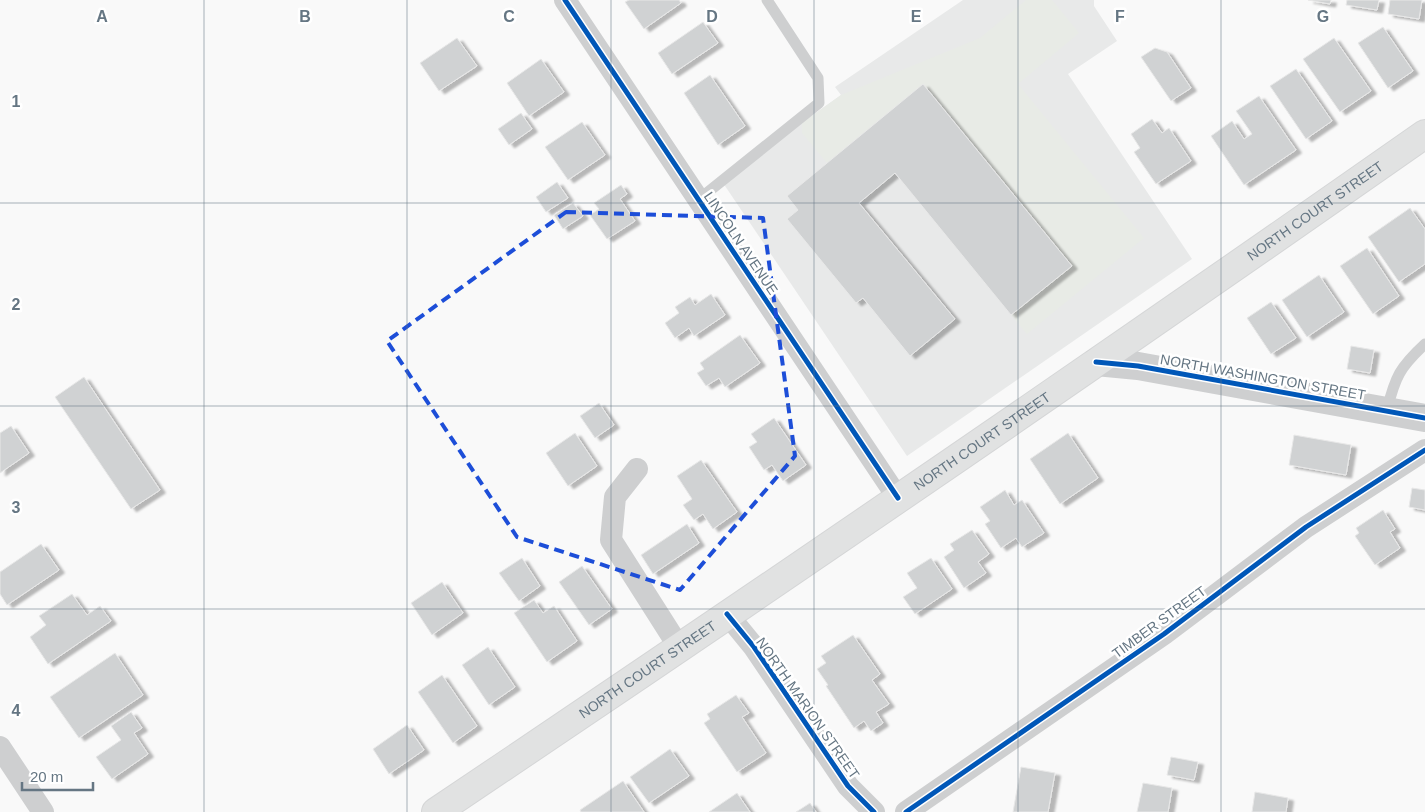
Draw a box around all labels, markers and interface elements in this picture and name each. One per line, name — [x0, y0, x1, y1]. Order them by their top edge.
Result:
text: A — [96, 8, 108, 25]
text: B — [299, 8, 311, 25]
text: C — [503, 8, 515, 25]
text: D — [706, 8, 718, 25]
text: E — [911, 8, 922, 25]
text: F — [1115, 8, 1125, 25]
text: G — [1317, 8, 1329, 25]
text: 1 — [12, 93, 21, 110]
street label: NORTH COURT STREET — [1244, 158, 1386, 264]
street label: LINCOLN AVENUE — [701, 189, 781, 297]
text: 2 — [12, 296, 21, 313]
street label: NORTH WASHINGTON STREET — [1159, 351, 1367, 403]
street label: NORTH COURT STREET — [911, 388, 1054, 494]
text: 3 — [12, 499, 21, 516]
street label: TIMBER STREET — [1109, 582, 1209, 661]
street label: NORTH COURT STREET — [576, 617, 719, 721]
street label: NORTH MARION STREET — [753, 634, 863, 782]
text: 4 — [12, 702, 21, 719]
scale bar — [22, 760, 94, 792]
text: 20 m — [30, 768, 63, 785]

